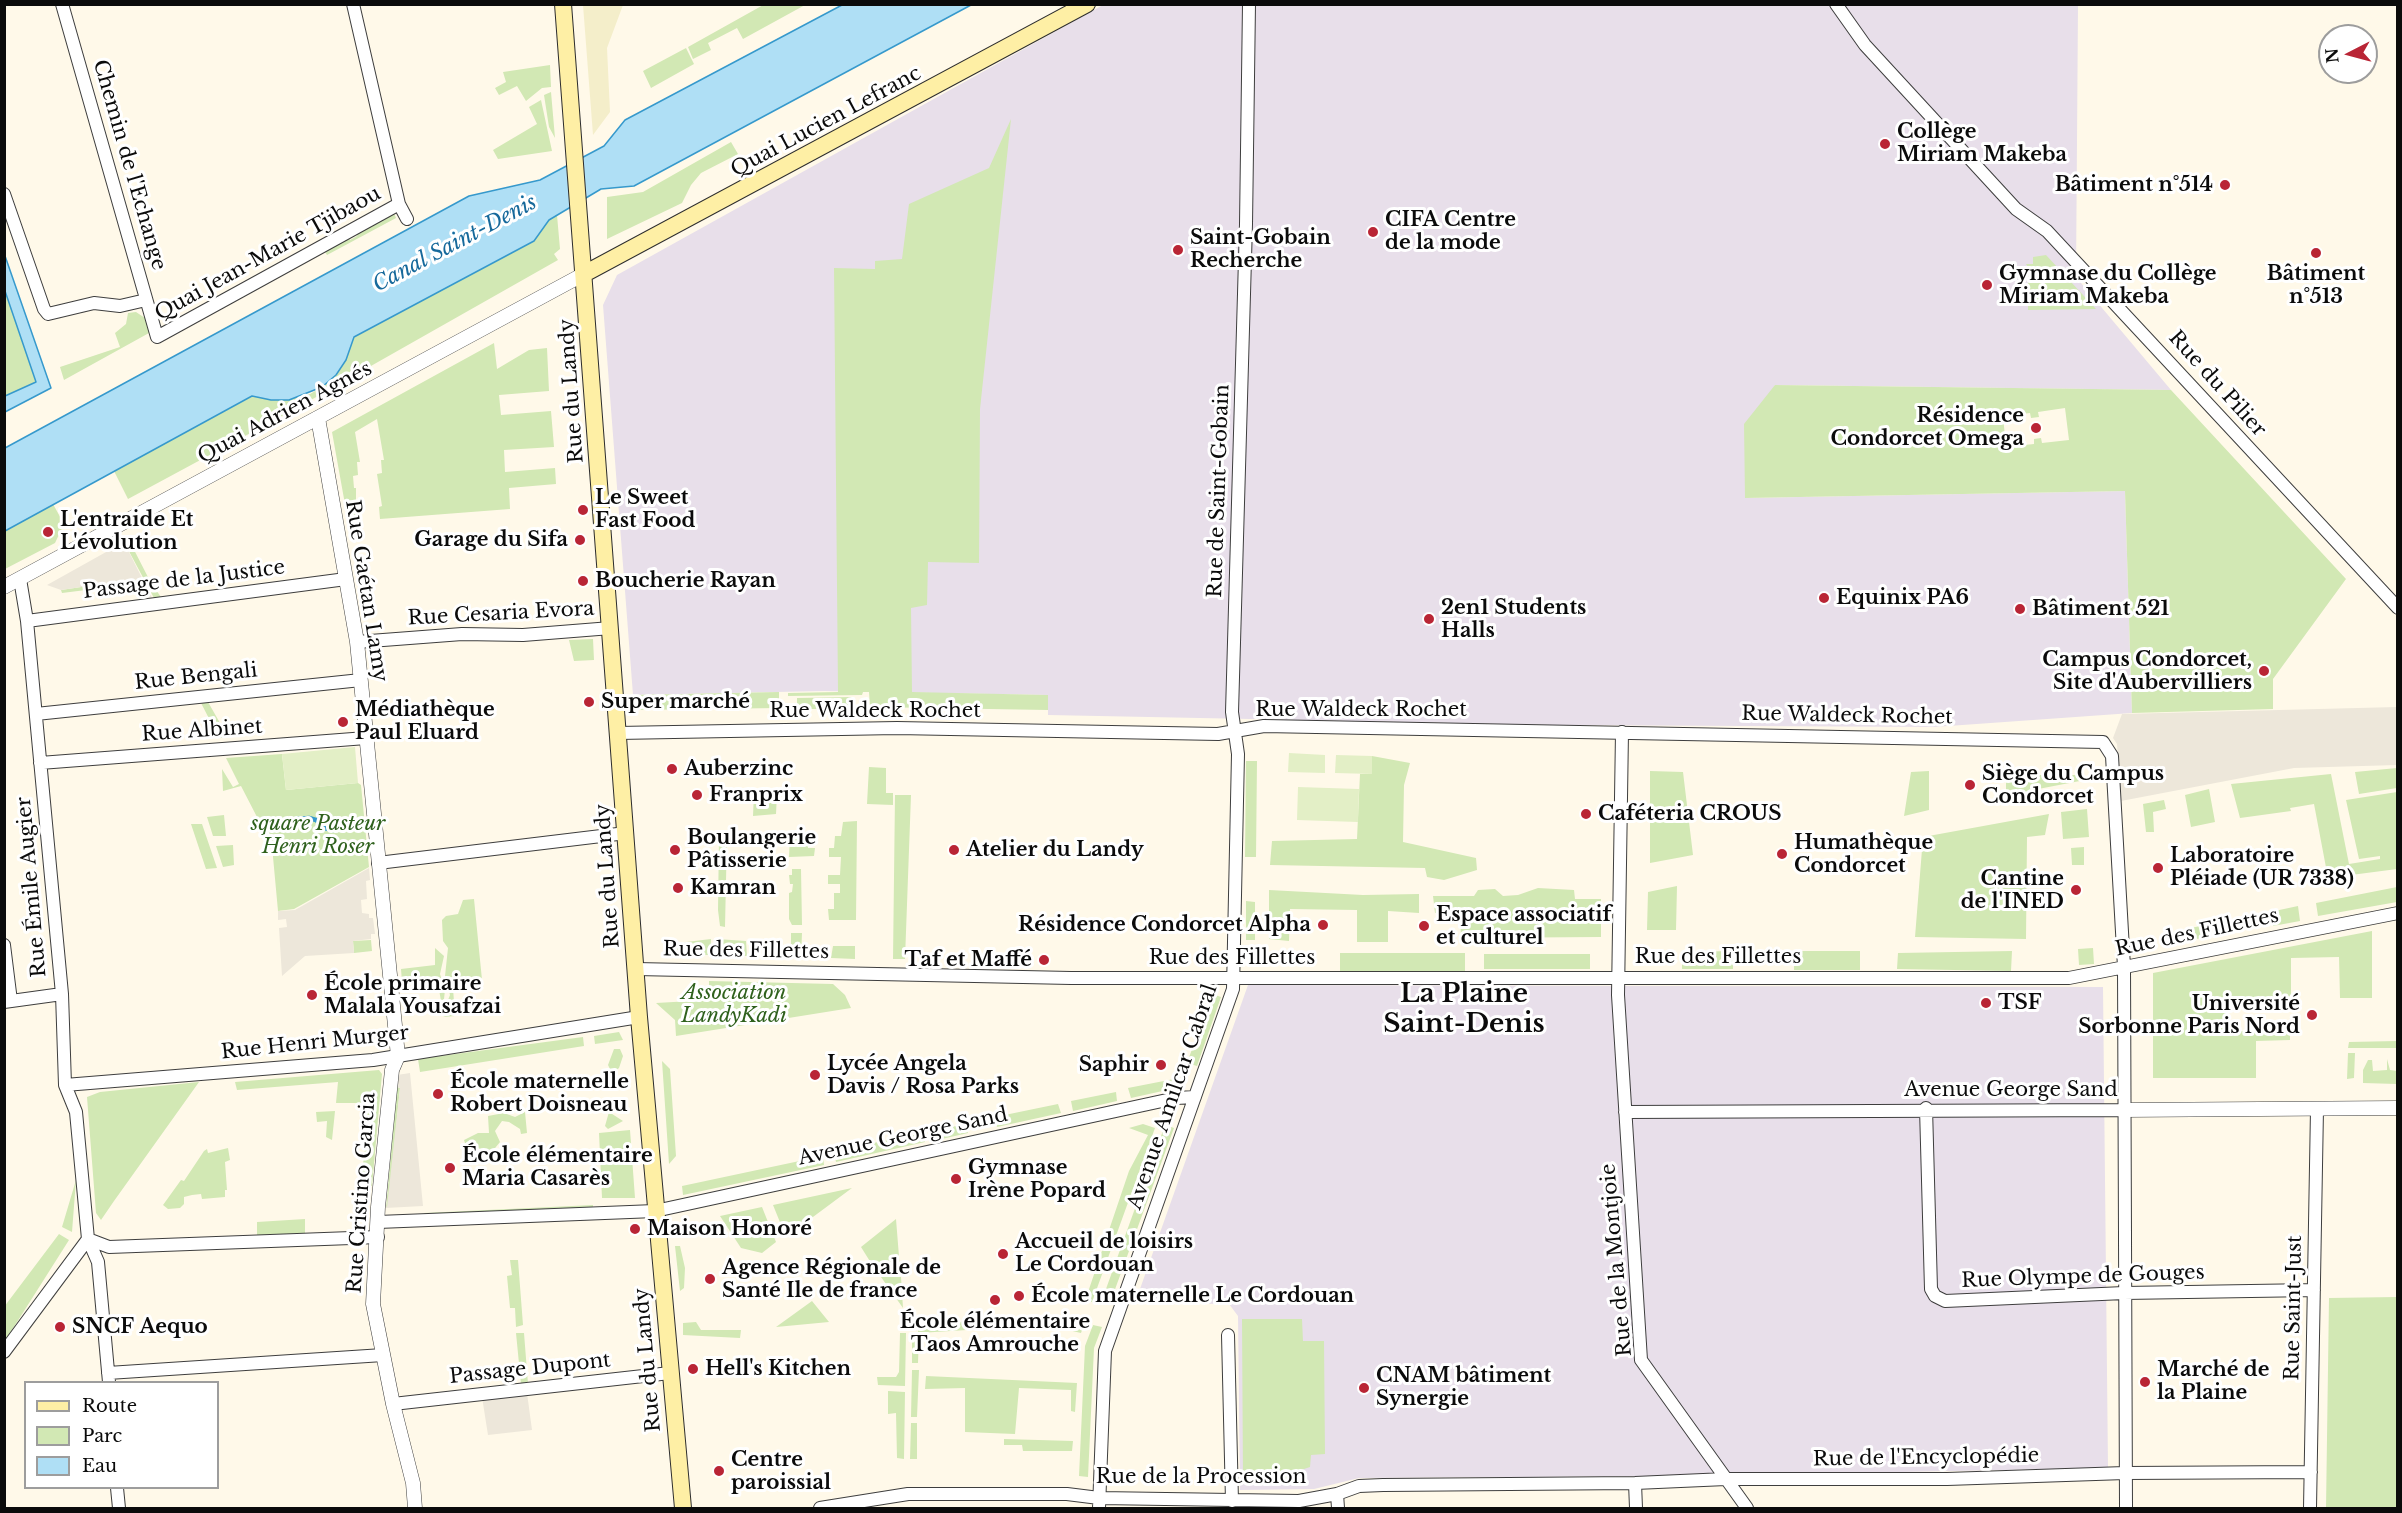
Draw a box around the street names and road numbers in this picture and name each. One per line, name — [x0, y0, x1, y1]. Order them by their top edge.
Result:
street label: Chemin de l'Echange — [87, 57, 171, 273]
street label: Quai Lucien Lefranc — [727, 62, 925, 182]
street label: Quai Jean-Marie Tjibaou — [151, 182, 385, 326]
street label: Rue du Landy — [555, 318, 589, 464]
street label: Rue du Pilier — [2163, 326, 2271, 442]
street label: Quai Adrien Agnés — [194, 357, 376, 469]
street label: Rue de Saint-Gobain — [1203, 384, 1235, 598]
street label: Rue Gaétan Lamy — [340, 498, 392, 684]
street label: Passage de la Justice — [82, 556, 286, 604]
street label: Rue Cesaria Evora — [407, 597, 595, 631]
street label: Rue Bengali — [133, 659, 259, 695]
street label: Rue Waldeck Rochet — [1255, 698, 1467, 722]
street label: Rue Waldeck Rochet — [769, 699, 981, 723]
street label: Rue Waldeck Rochet — [1741, 702, 1953, 730]
street label: Rue Albinet — [141, 715, 263, 747]
street label: Rue Émile Augier — [12, 796, 52, 978]
street label: Rue du Landy — [591, 803, 625, 949]
street label: Rue des Fillettes — [2113, 904, 2281, 962]
street label: Rue des Fillettes — [663, 938, 829, 964]
street label: Rue des Fillettes — [1635, 945, 1801, 969]
street label: Rue des Fillettes — [1149, 946, 1315, 970]
street label: Avenue Amilcar Cabral — [1123, 981, 1223, 1213]
street label: Rue Henri Murger — [220, 1021, 410, 1065]
street label: Avenue George Sand — [1904, 1078, 2118, 1102]
street label: Rue Cristino Garcia — [343, 1092, 381, 1294]
street label: Avenue George Sand — [796, 1103, 1010, 1171]
street label: Rue de la Montjoie — [1597, 1163, 1637, 1357]
street label: Rue Saint-Just — [2281, 1235, 2307, 1381]
street label: Rue Olympe de Gouges — [1961, 1261, 2205, 1293]
street label: Rue du Landy — [630, 1287, 666, 1433]
street label: Passage Dupont — [448, 1349, 612, 1389]
street label: Rue de l'Encyclopédie — [1813, 1444, 2039, 1472]
street label: Rue de la Procession — [1096, 1465, 1306, 1489]

